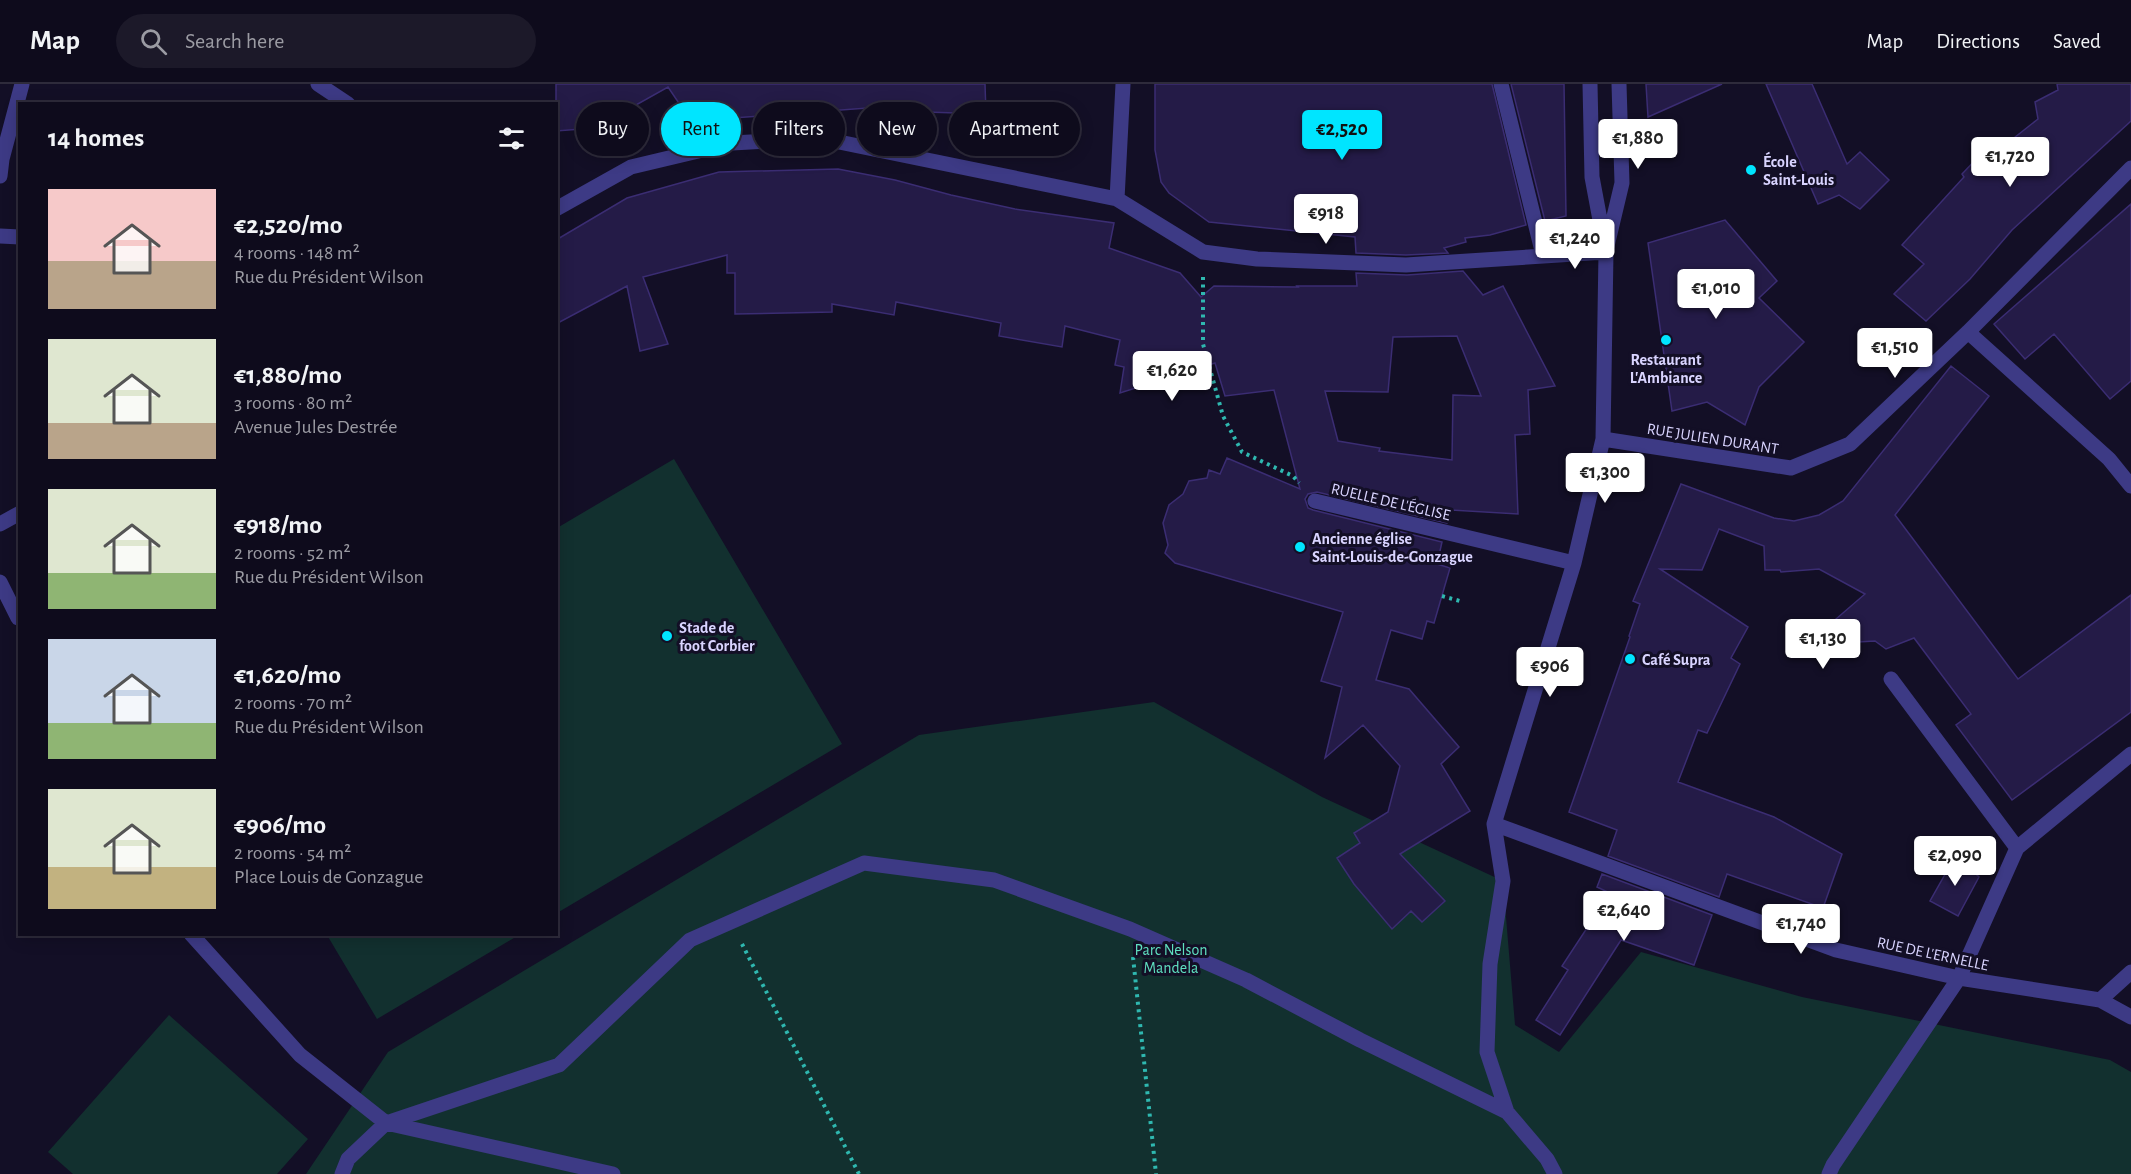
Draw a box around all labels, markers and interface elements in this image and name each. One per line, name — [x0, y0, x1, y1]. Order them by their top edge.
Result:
search box — [116, 14, 536, 68]
icon: search — [137, 25, 170, 58]
text: Map — [30, 27, 80, 55]
text: Search here — [185, 30, 284, 52]
text: Map — [1867, 31, 1903, 52]
text: Directions — [1936, 31, 2020, 52]
text: Saved — [2053, 31, 2101, 52]
chip: Buy — [576, 102, 649, 156]
chip: Rent — [661, 102, 741, 156]
chip: Filters — [753, 102, 845, 156]
chip: New — [857, 102, 937, 156]
chip: Apartment — [949, 102, 1080, 156]
pin: €2,520 — [1293, 110, 1391, 161]
text: €2,520 — [1316, 119, 1368, 139]
pin: €1,880 — [1589, 119, 1687, 170]
icon: filters — [495, 122, 528, 155]
text: 14 homes — [48, 125, 144, 151]
text: €1,880 — [1612, 128, 1664, 148]
pin: €1,720 — [1961, 137, 2059, 188]
text: €1,720 — [1985, 146, 2035, 166]
place label: École Saint-Louis — [1763, 151, 1834, 188]
marker: École Saint-Louis — [1744, 163, 1758, 177]
pin: €918 — [1290, 194, 1362, 245]
text: €918 — [1308, 203, 1344, 223]
text: €2,520/mo — [234, 212, 343, 238]
icon: home — [96, 213, 168, 285]
pin: €1,240 — [1526, 219, 1624, 270]
text: €1,240 — [1549, 228, 1601, 248]
text: 4 rooms · 148 m² — [234, 243, 360, 263]
text: Rue du Président Wilson — [234, 267, 424, 287]
pin: €1,010 — [1667, 269, 1765, 320]
text: €1,010 — [1691, 278, 1741, 298]
pin: €1,510 — [1846, 328, 1944, 379]
marker: Restaurant L'Ambiance — [1659, 333, 1673, 347]
text: €1,510 — [1871, 337, 1919, 357]
pin: €1,620 — [1123, 351, 1221, 402]
place label: Restaurant L'Ambiance — [1630, 352, 1703, 386]
text: €1,620 — [1147, 360, 1197, 380]
text: €1,880/mo — [234, 362, 342, 388]
icon: home — [96, 363, 168, 435]
text: 3 rooms · 80 m² — [234, 393, 352, 413]
text: Avenue Jules Destrée — [234, 417, 397, 437]
street label: RUE JULIEN DURANT — [1646, 421, 1780, 457]
pin: €1,300 — [1556, 453, 1654, 504]
text: €1,300 — [1580, 462, 1630, 482]
street label: RUELLE DE L'ÉGLISE — [1330, 479, 1453, 524]
text: €918/mo — [234, 512, 322, 538]
icon: home — [96, 513, 168, 585]
place label: Ancienne église Saint-Louis-de-Gonzague — [1312, 531, 1473, 565]
marker: Ancienne église Saint-Louis-de-Gonzague — [1293, 540, 1307, 554]
text: 2 rooms · 52 m² — [234, 543, 351, 563]
text: Rue du Président Wilson — [234, 567, 424, 587]
pin: €1,130 — [1774, 619, 1872, 670]
place label: Stade de foot Corbier — [679, 620, 755, 654]
text: €1,130 — [1799, 628, 1847, 648]
marker: Stade de foot Corbier — [660, 629, 674, 643]
pin: €906 — [1514, 647, 1586, 698]
marker: Café Supra — [1623, 652, 1637, 666]
place label: Café Supra — [1642, 652, 1711, 668]
text: €906 — [1530, 656, 1570, 676]
text: €1,620/mo — [234, 662, 341, 688]
icon: home — [96, 663, 168, 735]
text: 2 rooms · 70 m² — [234, 693, 352, 713]
text: Rue du Président Wilson — [234, 717, 424, 737]
text: €906/mo — [234, 812, 326, 838]
icon: home — [96, 813, 168, 885]
pin: €2,090 — [1906, 836, 2004, 887]
text: 2 rooms · 54 m² — [234, 843, 351, 863]
text: €2,090 — [1928, 845, 1982, 865]
text: Place Louis de Gonzague — [234, 867, 423, 887]
pin: €2,640 — [1575, 891, 1673, 942]
text: €2,640 — [1597, 900, 1651, 920]
pin: €1,740 — [1752, 904, 1850, 955]
text: €1,740 — [1776, 913, 1826, 933]
street label: RUE DE L'ERNELLE — [1876, 934, 1990, 974]
park label: Parc Nelson Mandela — [1135, 942, 1207, 976]

